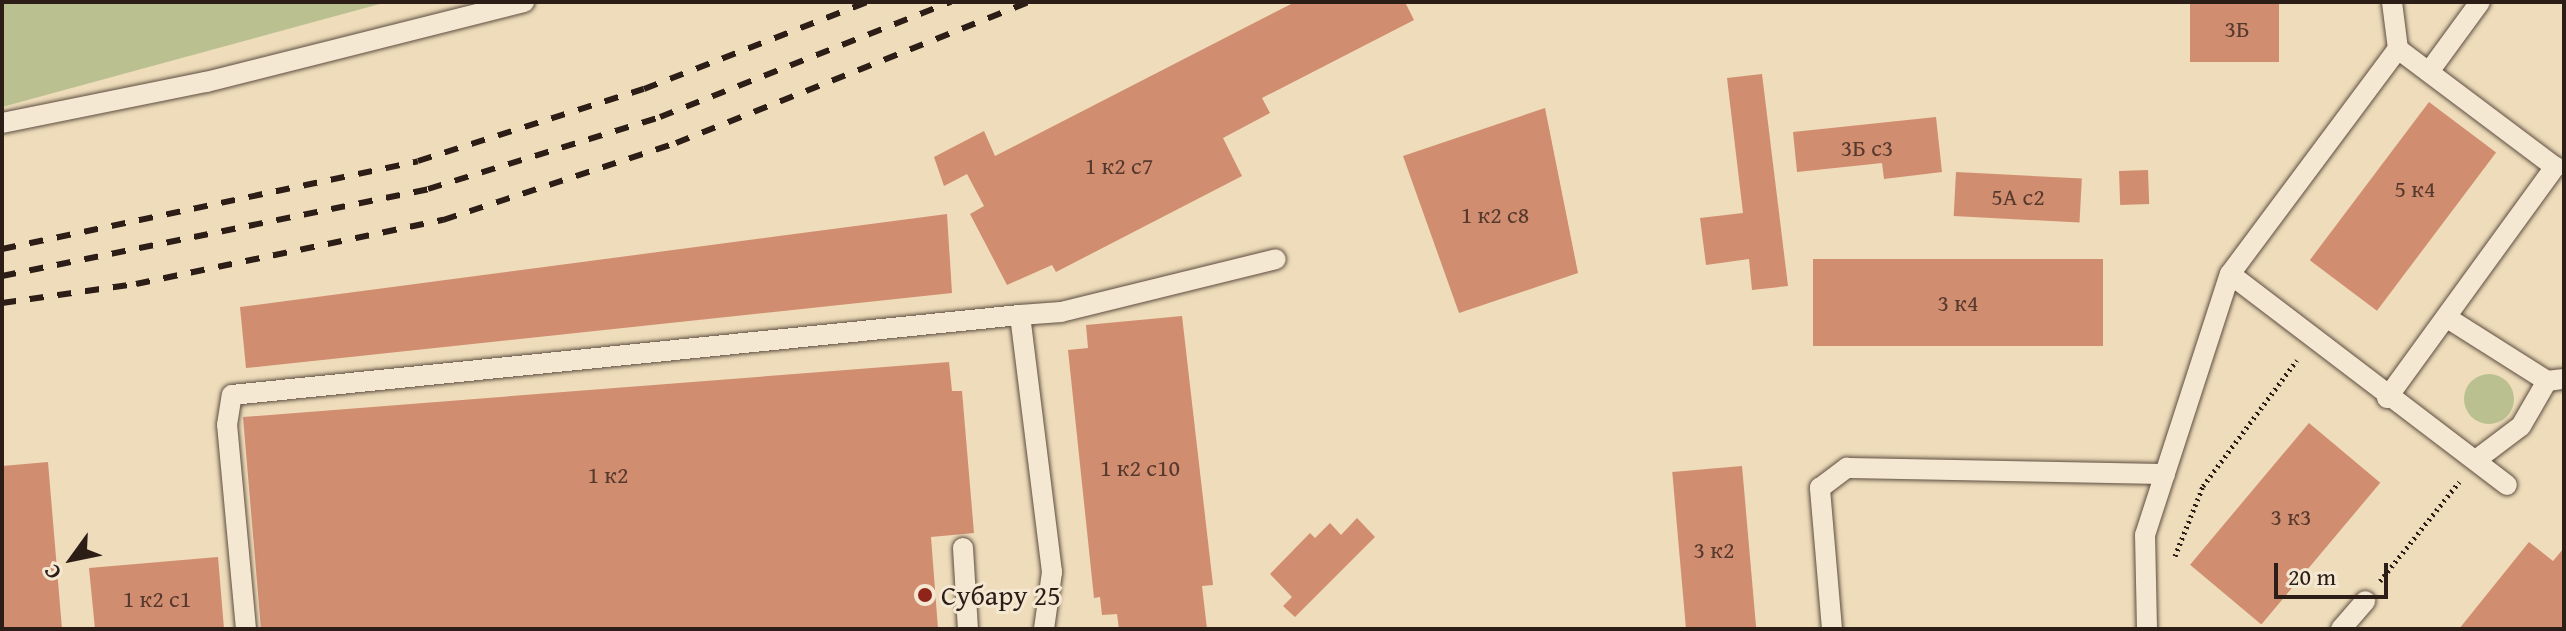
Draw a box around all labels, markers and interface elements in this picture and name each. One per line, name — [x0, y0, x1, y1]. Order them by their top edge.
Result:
house number: 3Б — [2224, 15, 2250, 43]
house number: 3Б с3 — [1841, 134, 1893, 162]
house number: 1 к2 с7 — [1085, 152, 1153, 180]
house number: 5 к4 — [2395, 175, 2435, 203]
house number: 5A с2 — [1991, 183, 2045, 211]
house number: 1 к2 с8 — [1461, 201, 1529, 229]
house number: 3 к4 — [1938, 289, 1978, 317]
house number: 1 к2 с10 — [1100, 454, 1180, 482]
house number: 1 к2 — [588, 461, 628, 489]
house number: 3 к3 — [2271, 503, 2311, 531]
north arrow — [32, 519, 112, 599]
house number: 3 к2 — [1694, 536, 1734, 564]
scale bar — [2278, 547, 2392, 597]
text: С — [35, 558, 69, 586]
text: 20 m — [2288, 559, 2336, 594]
place label: Субару 25 — [941, 578, 1061, 612]
house number: 1 к2 с1 — [123, 585, 191, 613]
marker: Субару 25 — [916, 586, 934, 604]

